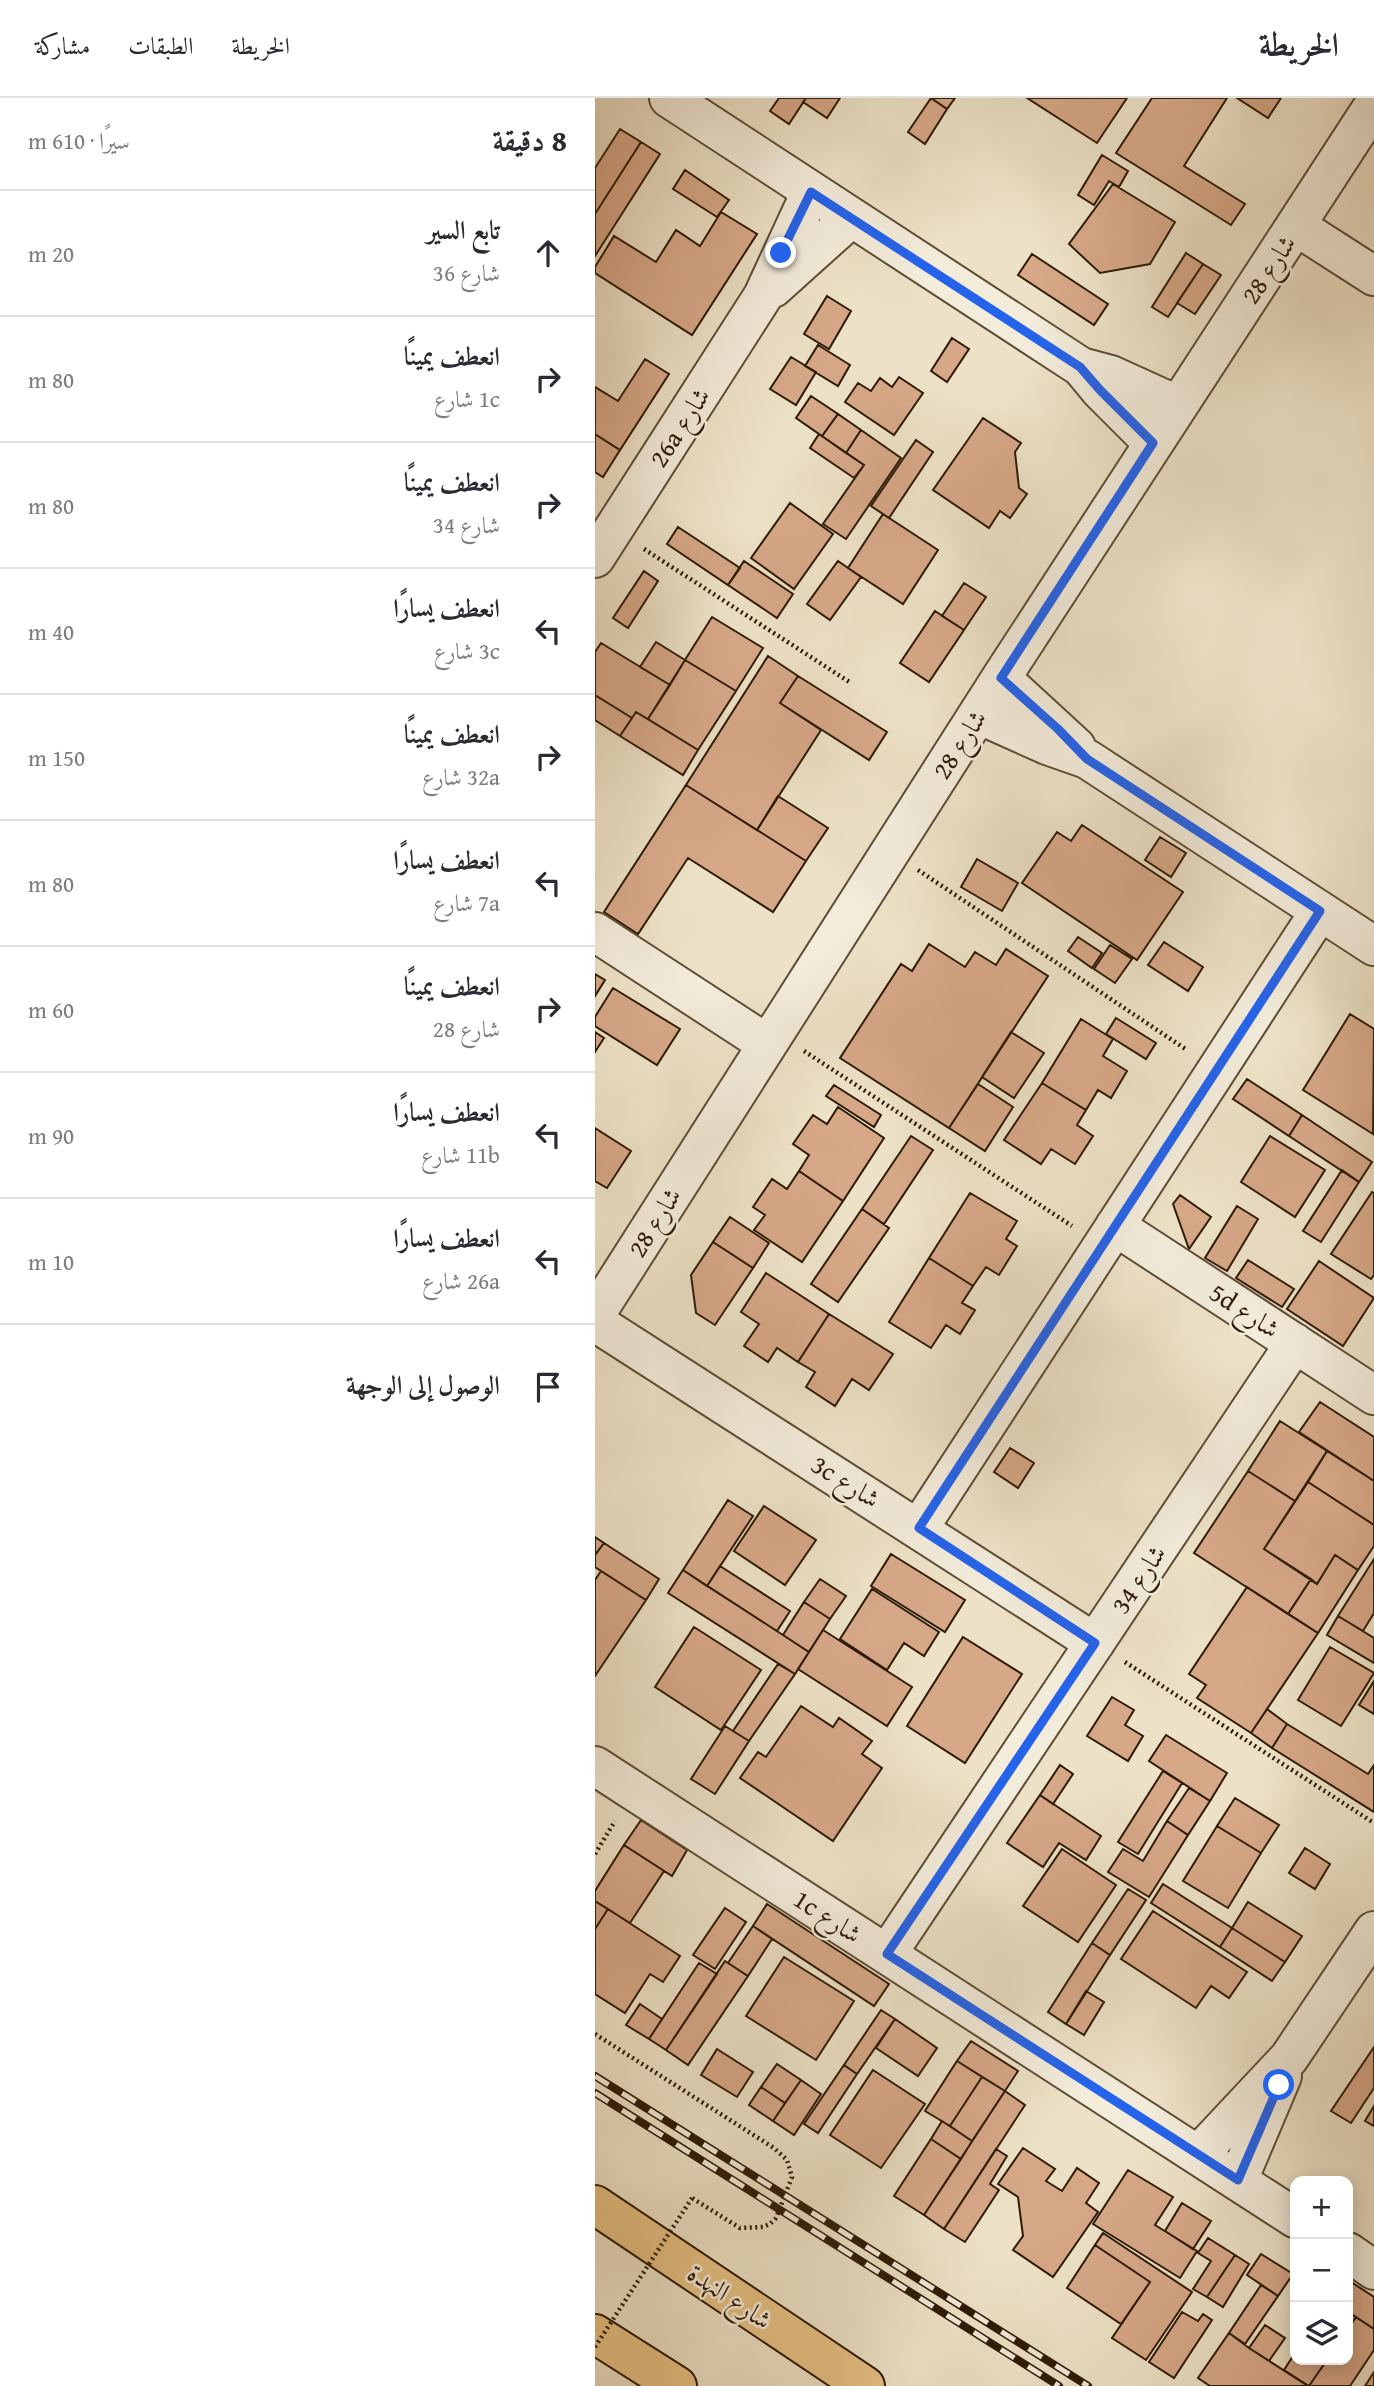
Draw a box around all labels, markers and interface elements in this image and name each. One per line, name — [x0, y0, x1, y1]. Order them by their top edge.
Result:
text: الخريطة — [1259, 20, 1339, 68]
text: مشاركة — [35, 28, 90, 63]
text: الطبقات — [128, 28, 194, 63]
text: الخريطة — [232, 28, 290, 63]
text: 8 دقيقة — [492, 118, 567, 162]
text: سيرًا · 610 m — [28, 124, 130, 157]
text: تابع السير — [426, 210, 500, 249]
street label: شارع 28 — [1231, 227, 1308, 313]
icon: ahead — [529, 234, 567, 272]
text: 20 m — [28, 237, 74, 270]
route end — [765, 237, 796, 268]
text: شارع 36 — [433, 256, 500, 289]
text: انعطف يمينًا — [404, 336, 500, 375]
icon: right — [529, 360, 567, 398]
text: 80 m — [28, 363, 74, 396]
street label: 26a شارع — [639, 379, 722, 476]
text: 1c شارع — [434, 382, 500, 415]
text: انعطف يمينًا — [404, 462, 500, 501]
icon: right — [529, 486, 567, 524]
text: 80 m — [28, 489, 74, 522]
text: شارع 34 — [433, 508, 500, 541]
text: انعطف يسارًا — [393, 588, 500, 627]
icon: left — [529, 612, 567, 650]
text: 40 m — [28, 615, 74, 648]
text: 3c شارع — [434, 634, 500, 667]
street label: شارع 28 — [922, 702, 999, 788]
text: انعطف يمينًا — [404, 714, 500, 753]
icon: right — [529, 738, 567, 776]
text: 150 m — [28, 741, 85, 774]
text: 32a شارع — [422, 760, 500, 793]
text: انعطف يسارًا — [393, 840, 500, 879]
icon: left — [529, 864, 567, 902]
text: 80 m — [28, 867, 74, 900]
text: 7a شارع — [433, 886, 500, 919]
text: انعطف يمينًا — [404, 966, 500, 1005]
icon: right — [529, 990, 567, 1028]
text: 60 m — [28, 993, 74, 1026]
text: شارع 28 — [433, 1012, 500, 1045]
text: انعطف يسارًا — [393, 1092, 500, 1131]
icon: left — [529, 1116, 567, 1154]
text: 90 m — [28, 1119, 74, 1152]
text: 11b شارع — [421, 1138, 500, 1171]
street label: شارع 28 — [617, 1179, 693, 1266]
text: انعطف يسارًا — [393, 1218, 500, 1257]
icon: left — [529, 1242, 567, 1280]
text: 10 m — [28, 1245, 74, 1278]
text: 26a شارع — [422, 1264, 500, 1297]
street label: 5d شارع — [1200, 1273, 1288, 1350]
text: الوصول إلى الوجهة — [346, 1365, 500, 1404]
icon: arrive — [529, 1368, 567, 1406]
street label: 3c شارع — [802, 1445, 888, 1520]
street label: شارع 34 — [1101, 1537, 1178, 1623]
street label: 1c شارع — [784, 1879, 870, 1955]
route start — [1263, 2069, 1294, 2100]
map controls — [1290, 2176, 1353, 2365]
button: + — [1290, 2176, 1353, 2239]
button: − — [1290, 2239, 1353, 2302]
street label: شارع النهدة — [678, 2253, 780, 2341]
button: layers — [1290, 2302, 1353, 2365]

